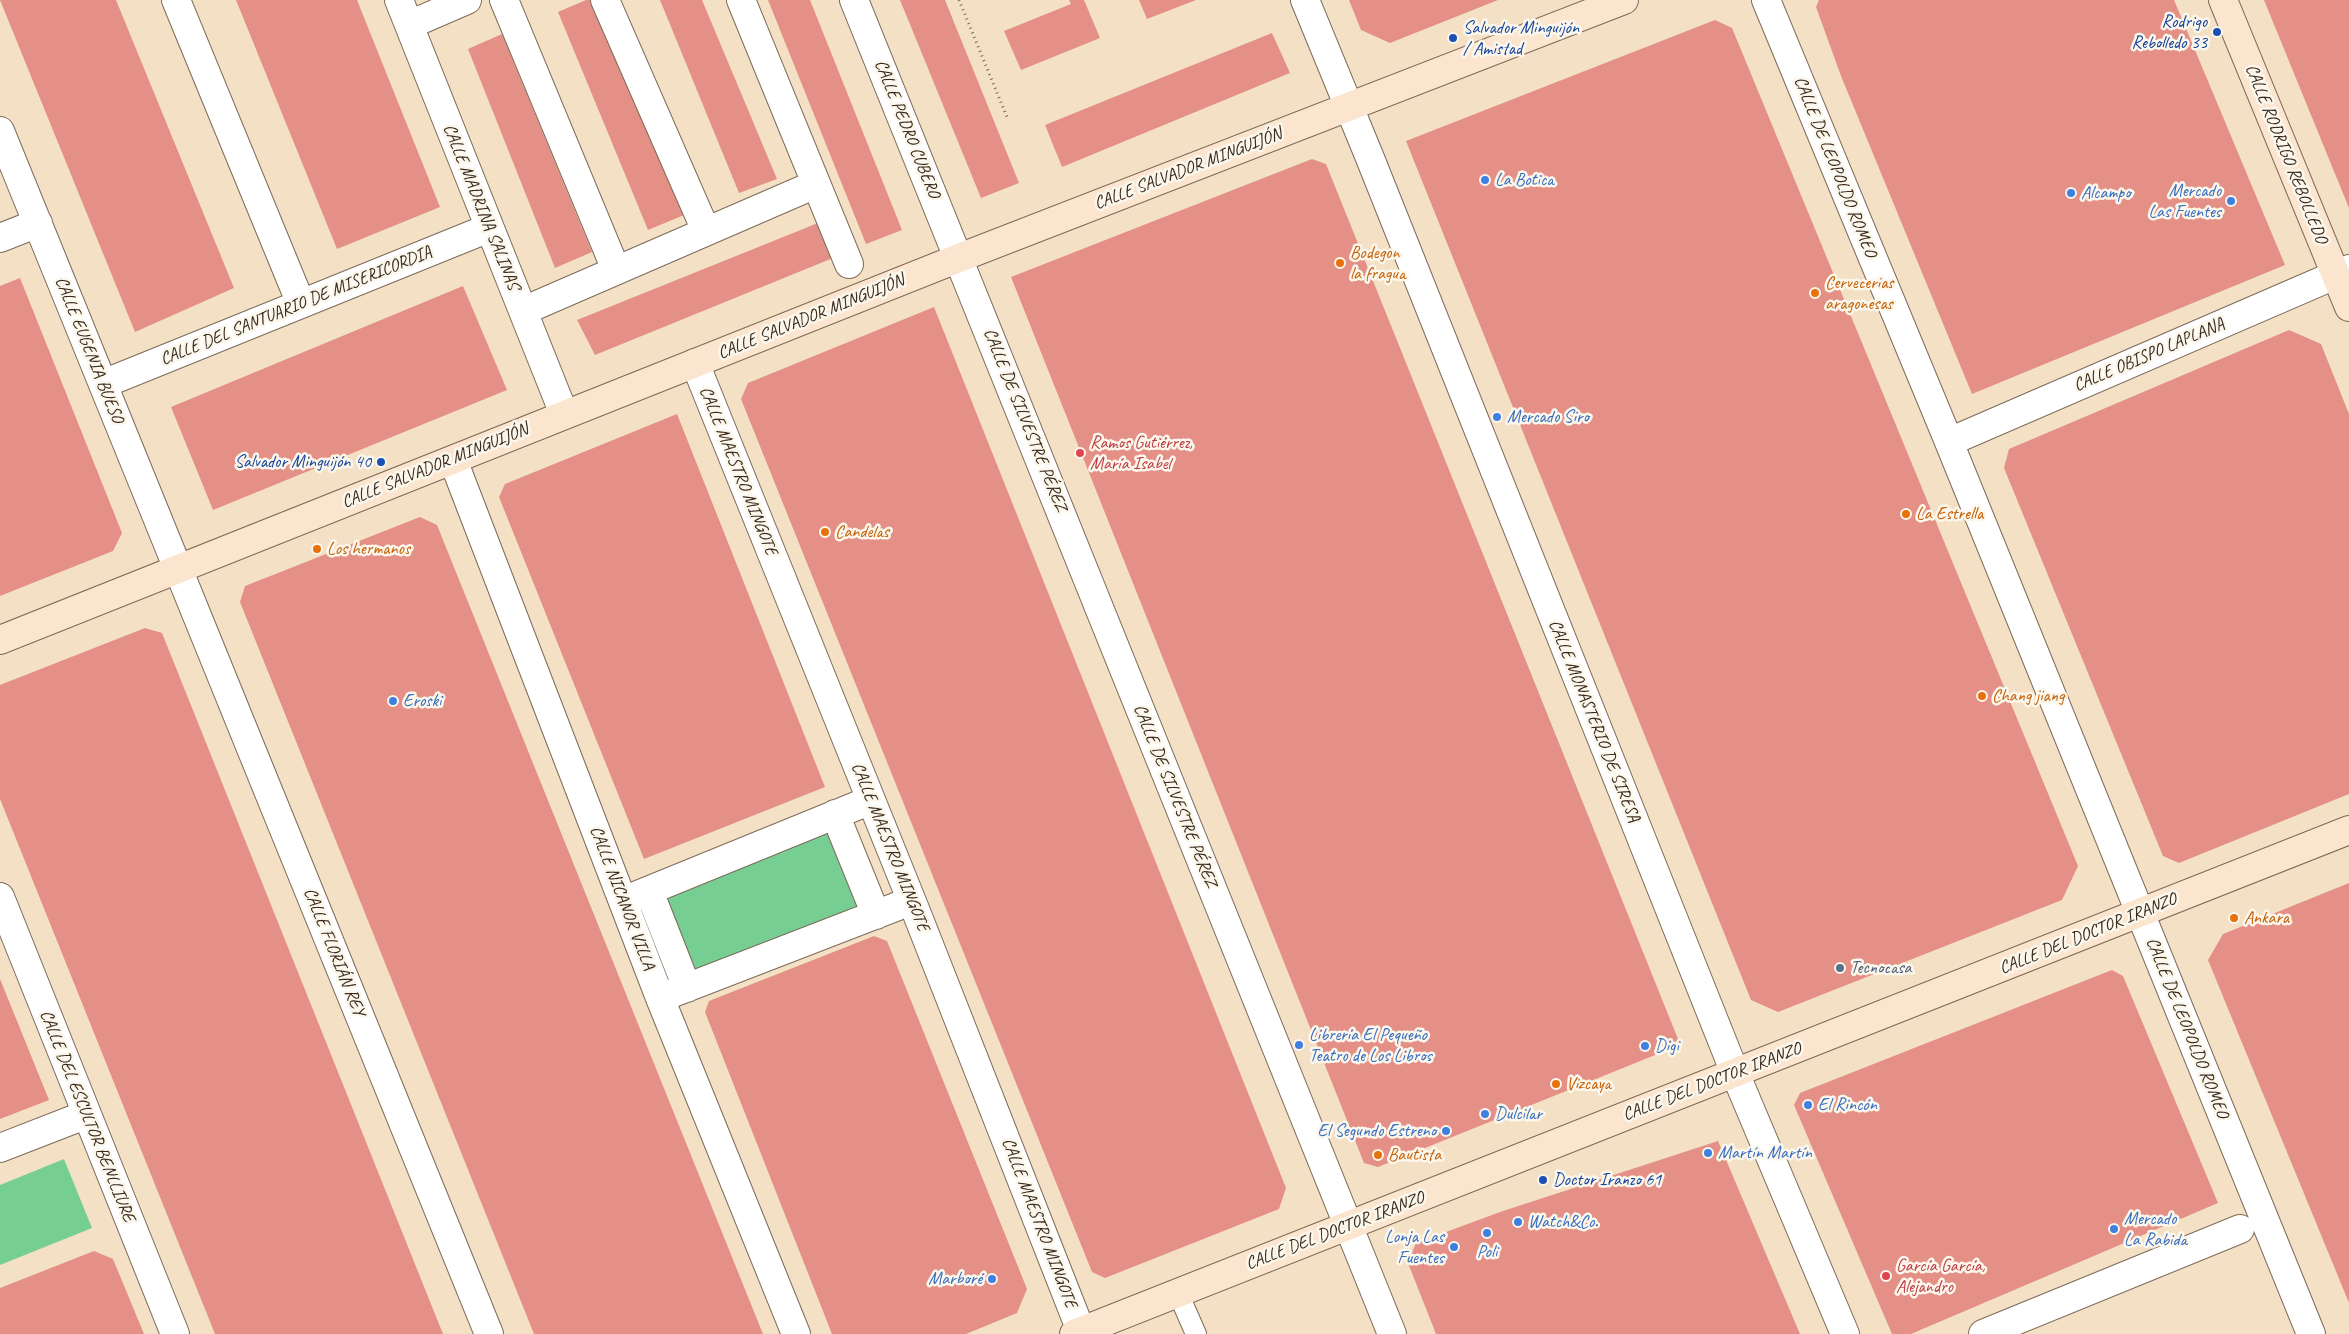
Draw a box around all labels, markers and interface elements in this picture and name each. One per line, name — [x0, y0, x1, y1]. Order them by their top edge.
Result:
place label: Rodrigo Rebolledo 33 — [2132, 11, 2207, 54]
place label: Salvador Minguijón / Amistad — [1463, 17, 1579, 59]
marker: Rodrigo Rebolledo 33 — [2211, 26, 2223, 38]
marker: Salvador Minguijón / Amistad — [1447, 32, 1459, 44]
street label: CALLE PEDRO CUBERO — [869, 57, 945, 201]
street label: CALLE RODRIGO REBOLLEDO — [2240, 61, 2332, 247]
street label: CALLE DE LEOPOLDO ROMEO — [1789, 73, 1881, 261]
street label: CALLE MADRINA SALINAS — [438, 121, 524, 293]
street label: CALLE SALVADOR MINGUIJÓN — [1091, 123, 1285, 215]
place label: La Botica — [1495, 169, 1554, 191]
marker: La Botica — [1479, 174, 1491, 186]
place label: Mercado Las Fuentes — [2148, 180, 2221, 222]
place label: Alcampo — [2081, 182, 2130, 204]
marker: Alcampo — [2065, 187, 2077, 199]
marker: Mercado Las Fuentes — [2225, 195, 2237, 207]
street label: CALLE DEL SANTUARIO DE MISERICORDIA — [157, 242, 435, 370]
place label: Bodegon la fragua — [1350, 242, 1405, 284]
marker: Bodegon la fragua — [1334, 257, 1346, 269]
street label: CALLE SALVADOR MINGUIJÓN — [715, 270, 907, 364]
place label: Cervecerias aragonesas — [1825, 272, 1893, 314]
street label: CALLE EUGENIA BUESO — [50, 274, 128, 426]
marker: Cervecerias aragonesas — [1809, 287, 1821, 299]
street label: CALLE OBISPO LAPLANA — [2070, 313, 2228, 397]
street label: CALLE DE SILVESTRE PÉREZ — [978, 325, 1072, 515]
street label: CALLE MAESTRO MINGOTE — [694, 383, 782, 559]
place label: Mercado Siro — [1507, 406, 1589, 428]
marker: Mercado Siro — [1491, 411, 1503, 423]
street label: CALLE SALVADOR MINGUIJÓN — [339, 419, 531, 513]
place label: Ramos Gutiérrez, María Isabel — [1090, 432, 1193, 474]
marker: Ramos Gutiérrez, María Isabel — [1074, 447, 1086, 459]
place label: Salvador Minguijón 40 — [234, 451, 371, 473]
marker: Salvador Minguijón 40 — [375, 456, 387, 468]
place label: La Estrella — [1916, 503, 1983, 525]
marker: La Estrella — [1900, 508, 1912, 520]
place label: Candelas — [835, 521, 889, 543]
marker: Candelas — [819, 526, 831, 538]
place label: Los hermanos — [327, 538, 410, 560]
marker: Los hermanos — [311, 543, 323, 555]
street label: CALLE MONASTERIO DE SIRESA — [1543, 617, 1645, 825]
place label: Chang jiang — [1992, 685, 2064, 707]
place label: Eroski — [403, 690, 441, 712]
marker: Chang jiang — [1976, 690, 1988, 702]
marker: Eroski — [387, 695, 399, 707]
street label: CALLE DE SILVESTRE PÉREZ — [1128, 701, 1222, 891]
street label: CALLE MAESTRO MINGOTE — [846, 759, 934, 935]
street label: CALLE NICANOR VILLA — [585, 823, 659, 973]
street label: CALLE FLORIÁN REY — [298, 885, 370, 1019]
street label: CALLE DEL DOCTOR IRANZO — [1996, 889, 2180, 979]
place label: Ankara — [2244, 907, 2289, 929]
marker: Ankara — [2228, 912, 2240, 924]
street label: CALLE DE LEOPOLDO ROMEO — [2141, 934, 2233, 1122]
place label: Tecnocasa — [1850, 957, 1911, 979]
marker: Tecnocasa — [1834, 962, 1846, 974]
street label: CALLE DEL ESCULTOR BENLLIURE — [35, 1007, 139, 1225]
place label: Librería El Pequeño Teatro de Los Libros — [1309, 1024, 1432, 1066]
place label: Digi — [1655, 1035, 1679, 1057]
street label: CALLE DEL DOCTOR IRANZO — [1620, 1038, 1804, 1126]
marker: Librería El Pequeño Teatro de Los Libros — [1293, 1039, 1305, 1051]
marker: Digi — [1639, 1040, 1651, 1052]
place label: Vizcaya — [1566, 1073, 1611, 1095]
marker: Vizcaya — [1550, 1078, 1562, 1090]
place label: El Rincón — [1818, 1094, 1877, 1116]
marker: El Rincón — [1802, 1099, 1814, 1111]
place label: Dulcilar — [1495, 1103, 1542, 1125]
marker: Dulcilar — [1479, 1108, 1491, 1120]
place label: El Segundo Estreno — [1318, 1120, 1436, 1142]
marker: El Segundo Estreno — [1440, 1125, 1452, 1137]
street label: CALLE MAESTRO MINGOTE — [997, 1135, 1081, 1311]
place label: Martín Martín — [1718, 1142, 1812, 1164]
place label: Bautista — [1388, 1144, 1441, 1166]
marker: Martín Martín — [1702, 1147, 1714, 1159]
marker: Bautista — [1372, 1149, 1384, 1161]
place label: Doctor Iranzo 61 — [1553, 1169, 1661, 1191]
marker: Doctor Iranzo 61 — [1537, 1174, 1549, 1186]
street label: CALLE DEL DOCTOR IRANZO — [1243, 1187, 1427, 1275]
place label: Mercado La Rabida — [2124, 1208, 2187, 1250]
place label: Watch&Co. — [1528, 1211, 1598, 1233]
marker: Watch&Co. — [1512, 1216, 1524, 1228]
marker: Mercado La Rabida — [2108, 1223, 2120, 1235]
place label: Lonja Las Fuentes — [1385, 1226, 1444, 1268]
marker: Poli — [1481, 1227, 1493, 1239]
marker: Lonja Las Fuentes — [1448, 1241, 1460, 1253]
place label: Poli — [1477, 1241, 1497, 1263]
place label: García García, Alejandro — [1896, 1255, 1985, 1298]
place label: Marboré — [928, 1268, 982, 1290]
marker: García García, Alejandro — [1880, 1270, 1892, 1282]
marker: Marboré — [986, 1273, 998, 1285]

